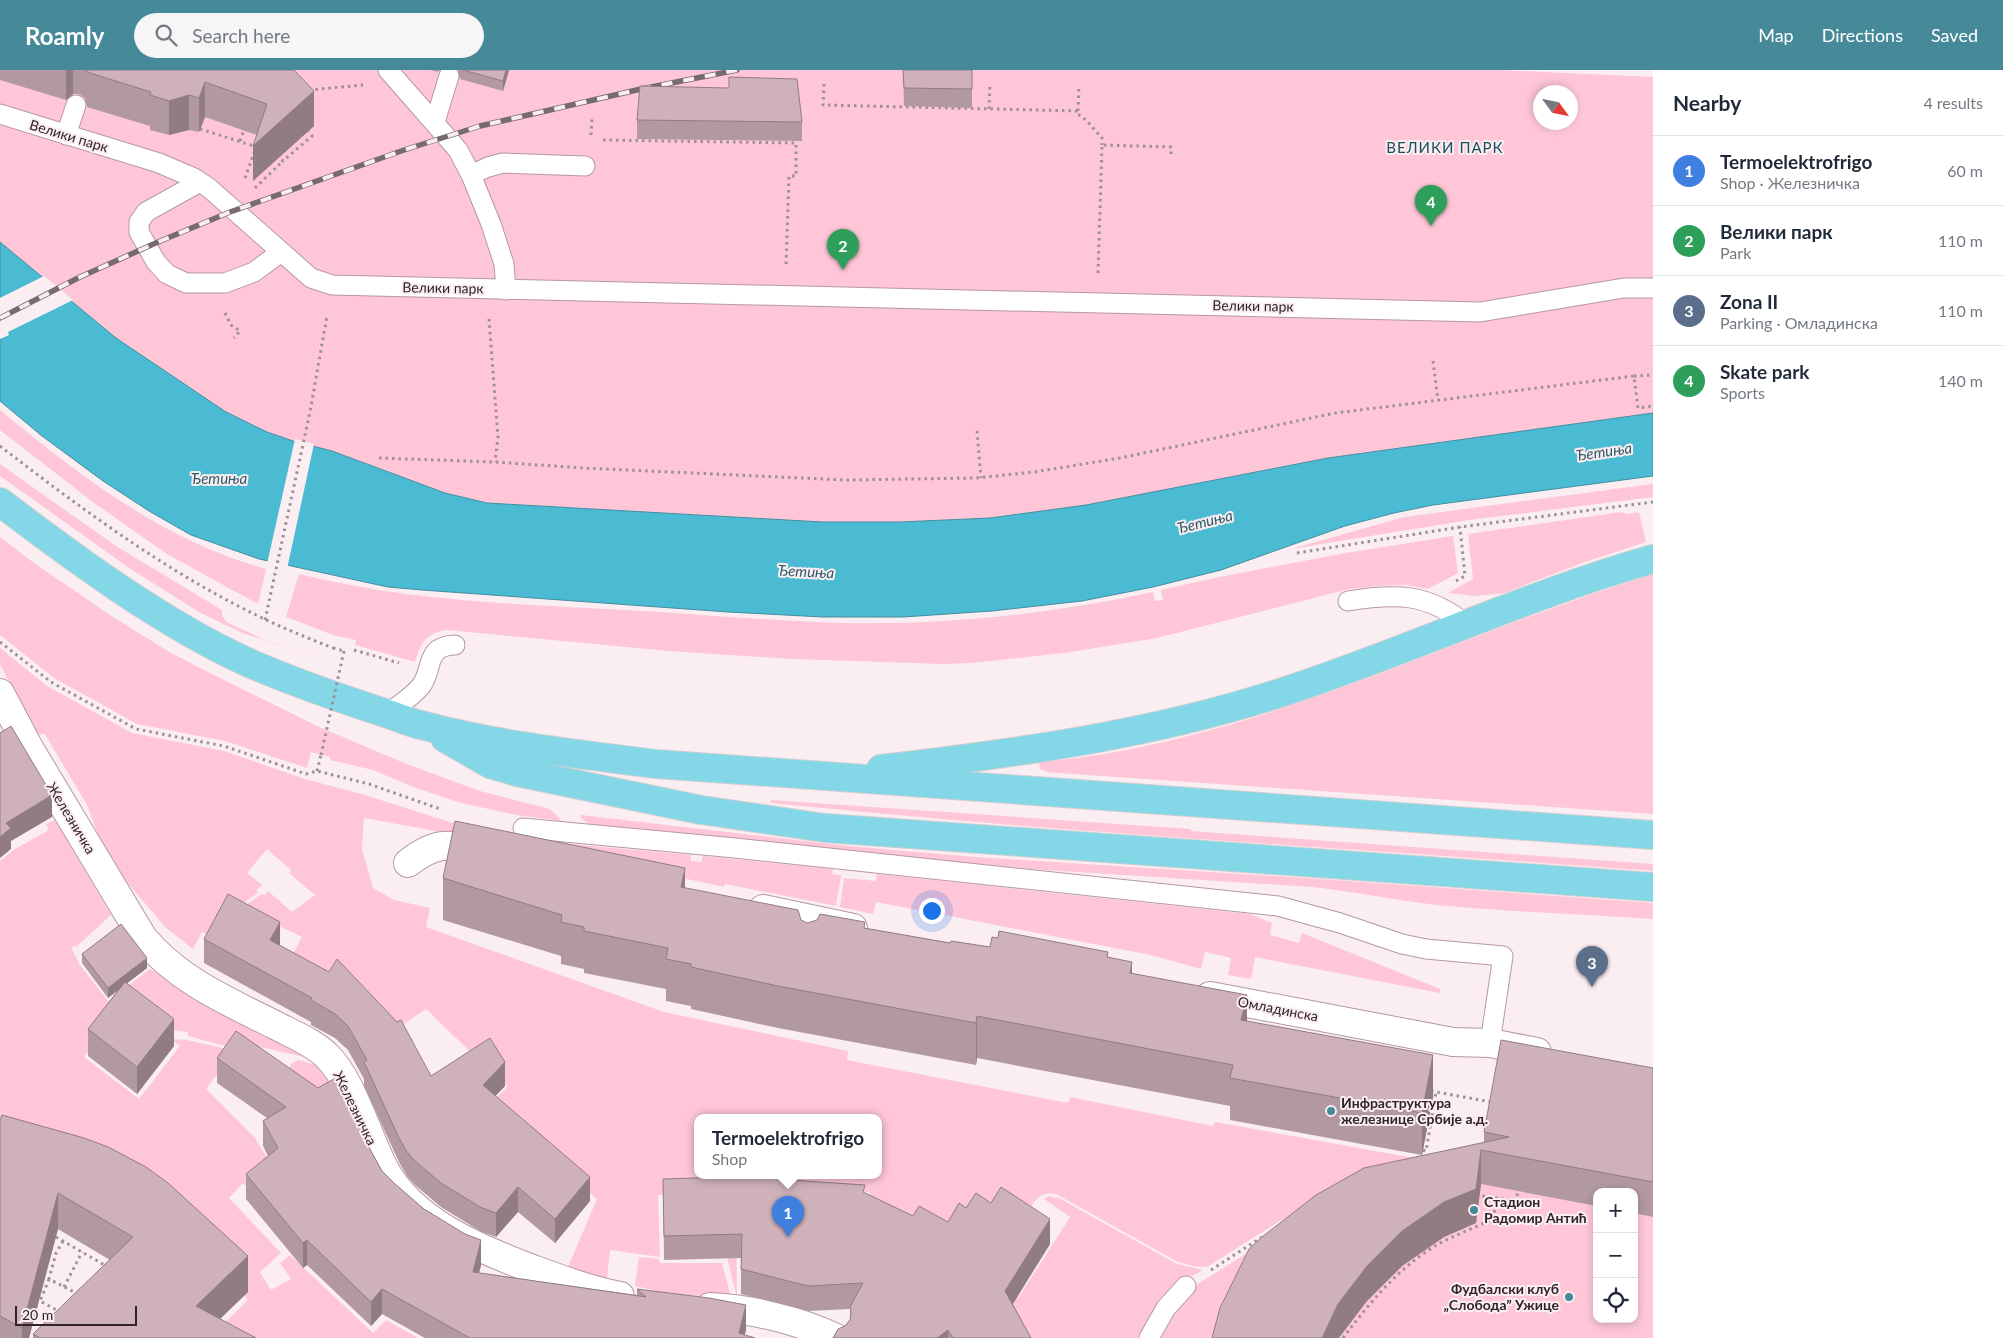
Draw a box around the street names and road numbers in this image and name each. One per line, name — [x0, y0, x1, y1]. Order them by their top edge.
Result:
street label: Велики парк — [28, 115, 111, 156]
street label: Велики парк — [402, 278, 485, 297]
street label: Велики парк — [1212, 296, 1295, 315]
street label: Железничка — [43, 779, 99, 857]
street label: Омладинска — [1236, 992, 1320, 1025]
street label: Железничка — [330, 1068, 381, 1148]

